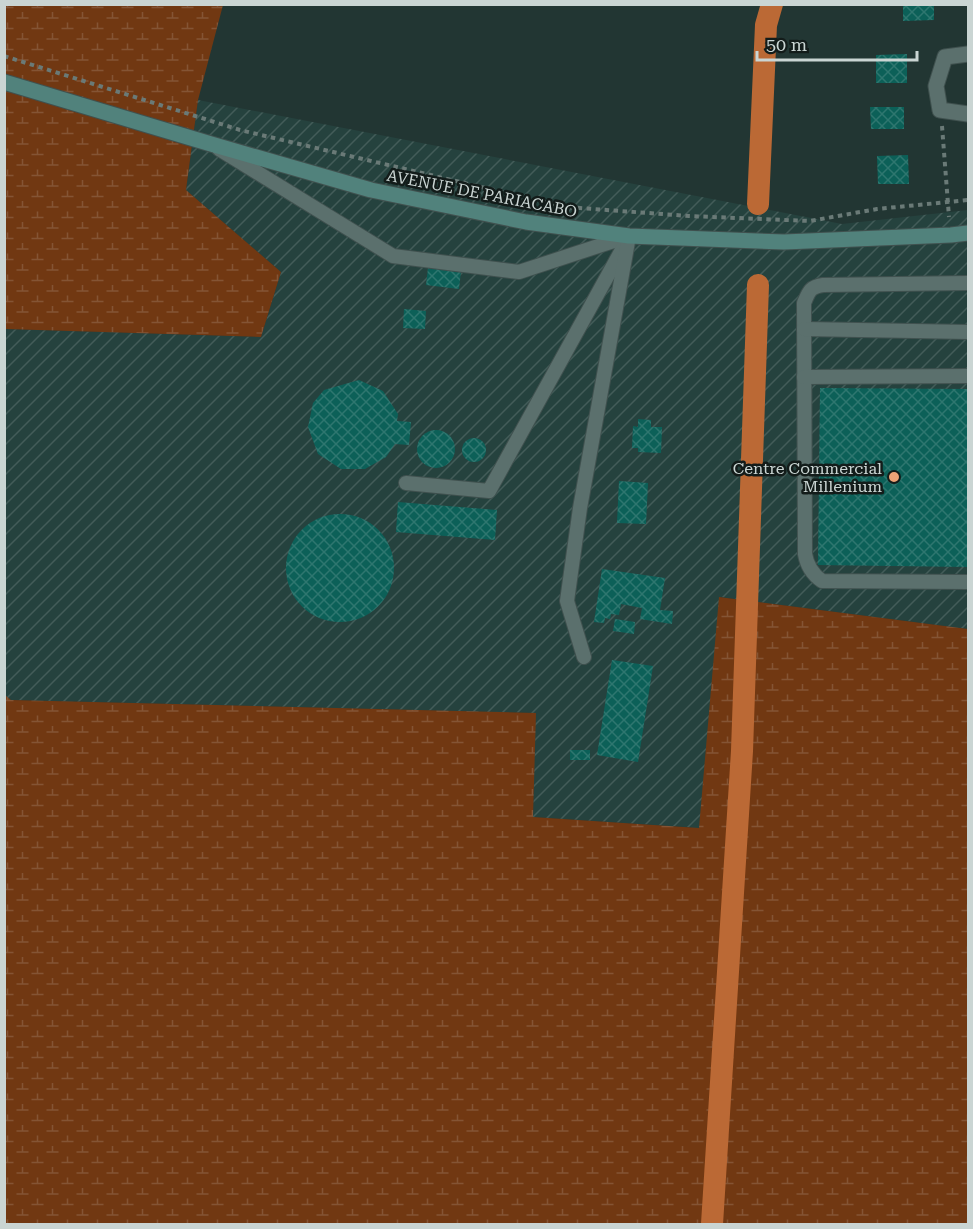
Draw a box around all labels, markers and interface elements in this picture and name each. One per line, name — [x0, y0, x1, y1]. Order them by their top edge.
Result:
scale bar — [757, 24, 918, 62]
text: 50 m — [766, 34, 807, 55]
street label: AVENUE DE PARIACABO — [385, 166, 579, 221]
place label: Centre Commercial Millenium — [733, 459, 882, 496]
marker: Centre Commercial Millenium — [887, 470, 901, 484]

